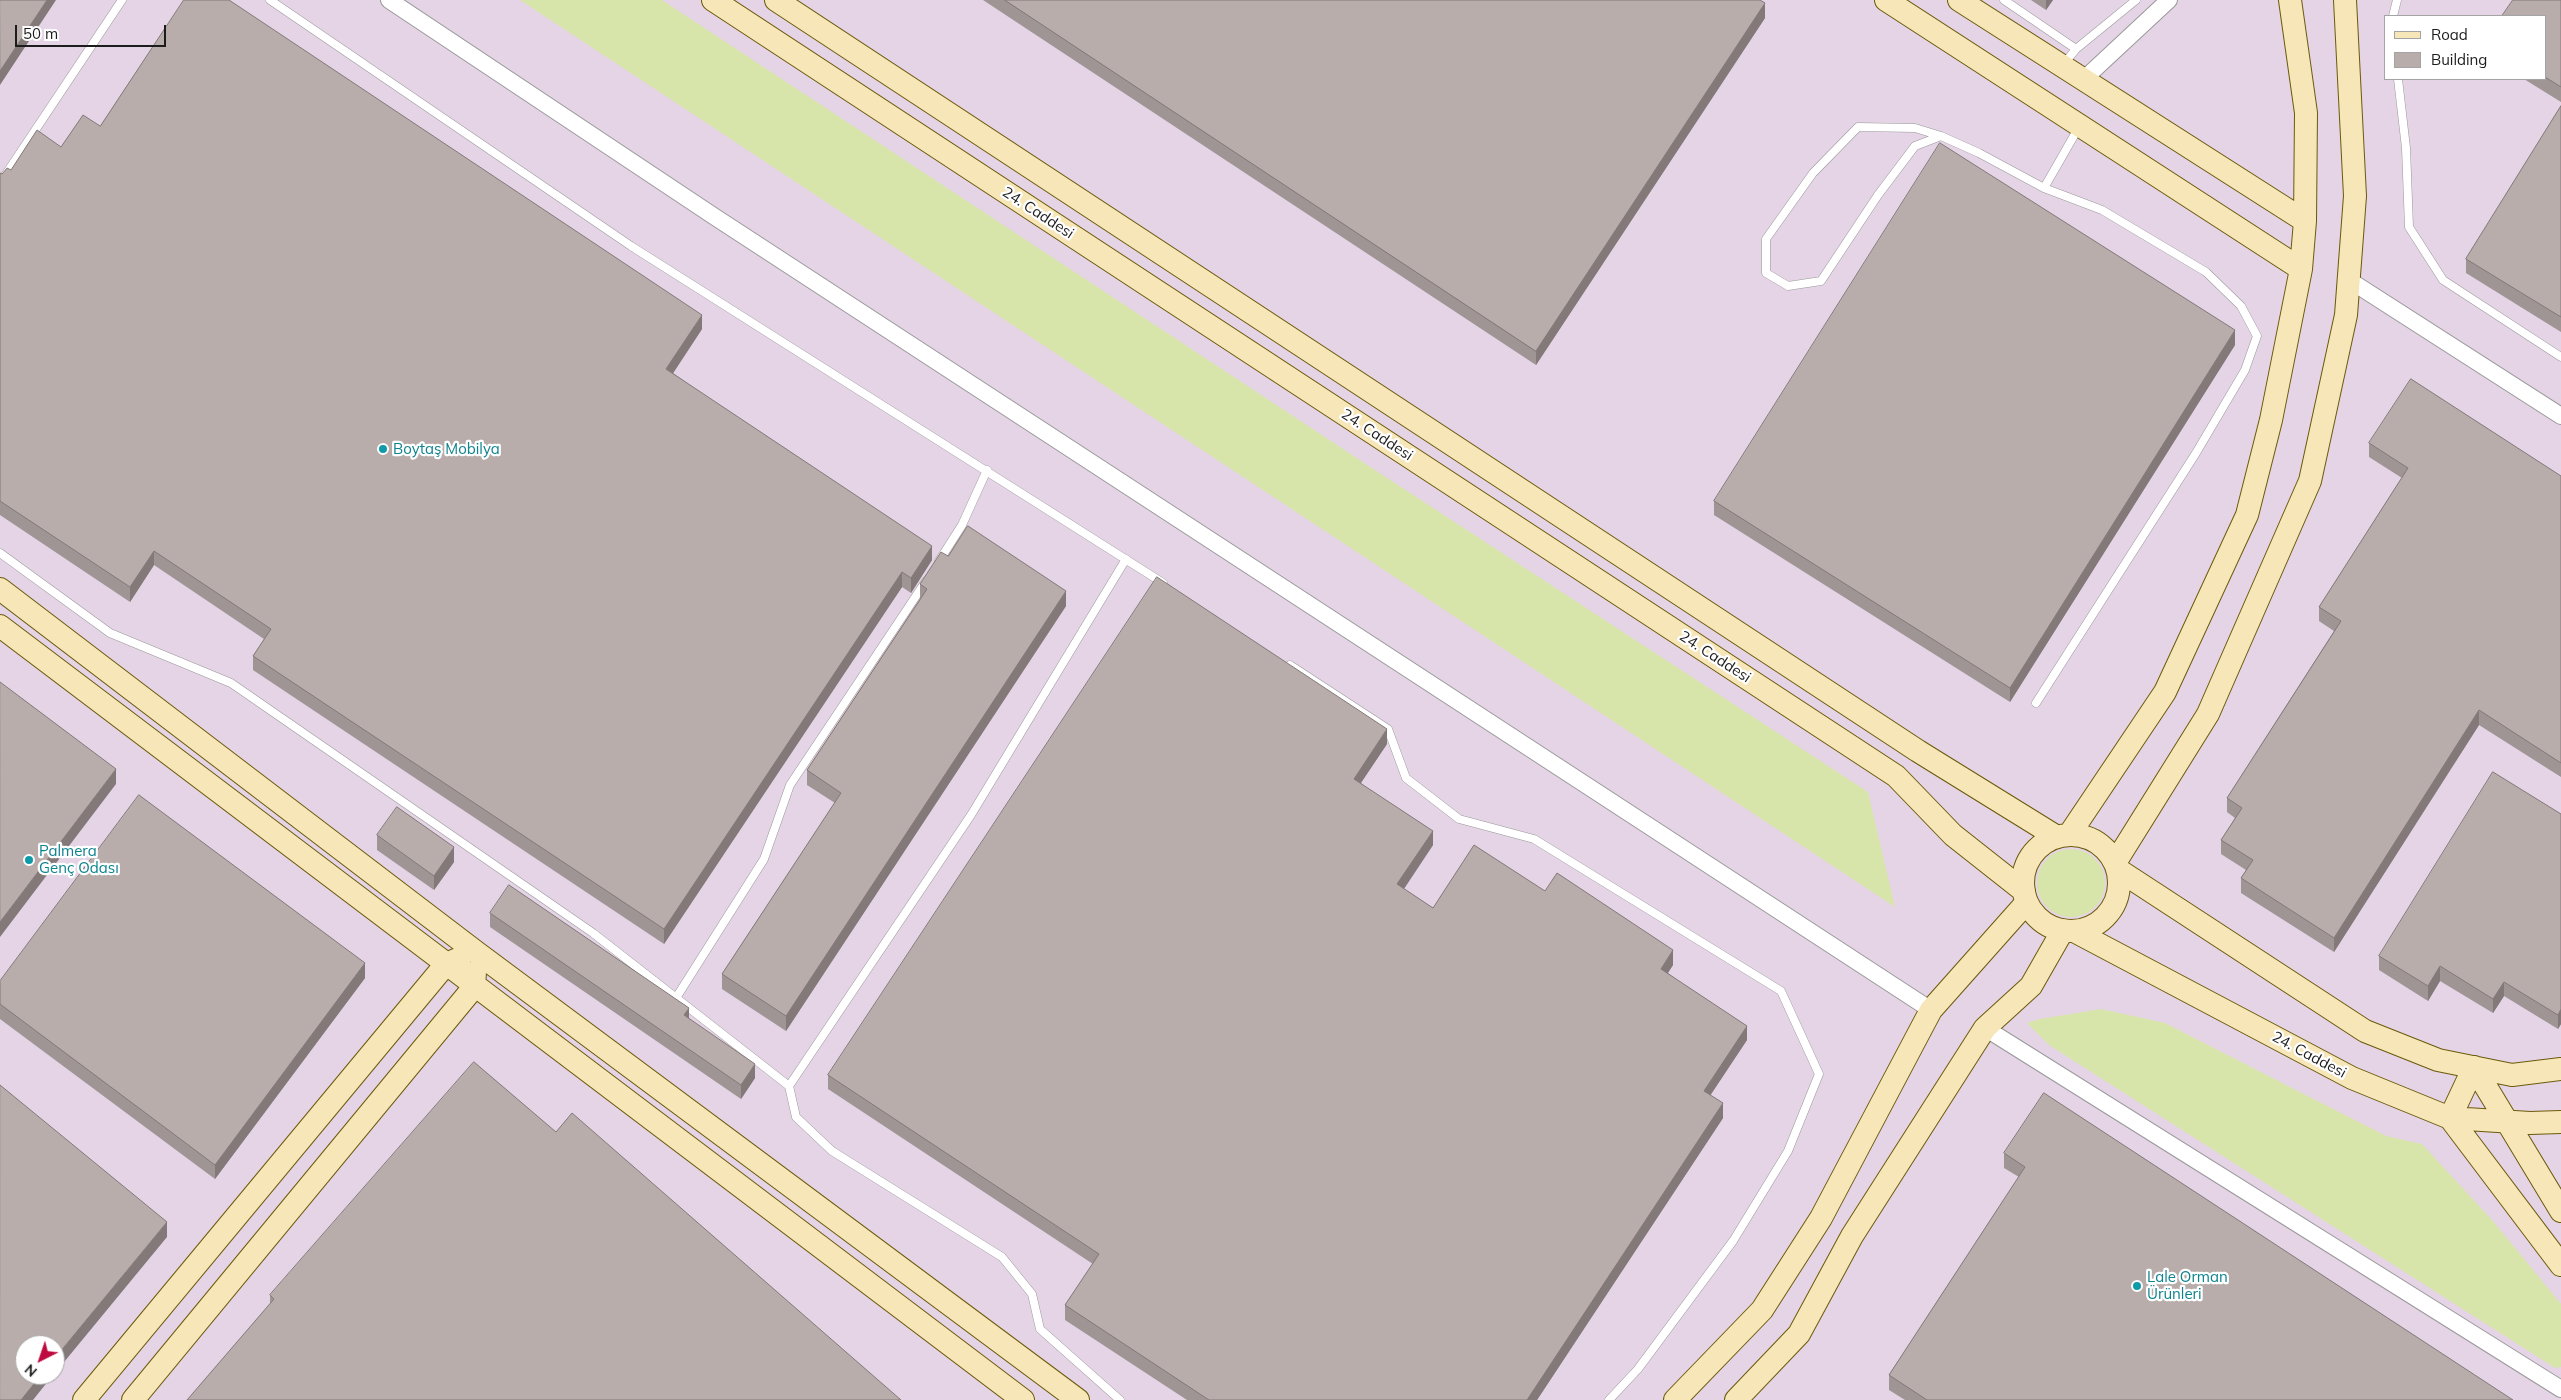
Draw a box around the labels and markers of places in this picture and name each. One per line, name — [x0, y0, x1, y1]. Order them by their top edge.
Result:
place label: Boytaş Mobilya — [393, 440, 500, 458]
marker: Boytaş Mobilya — [377, 443, 389, 455]
place label: Palmera Genç Odası — [39, 842, 119, 877]
marker: Palmera Genç Odası — [23, 854, 35, 866]
place label: Lale Orman Ürünleri — [2147, 1268, 2228, 1303]
marker: Lale Orman Ürünleri — [2131, 1280, 2143, 1292]

